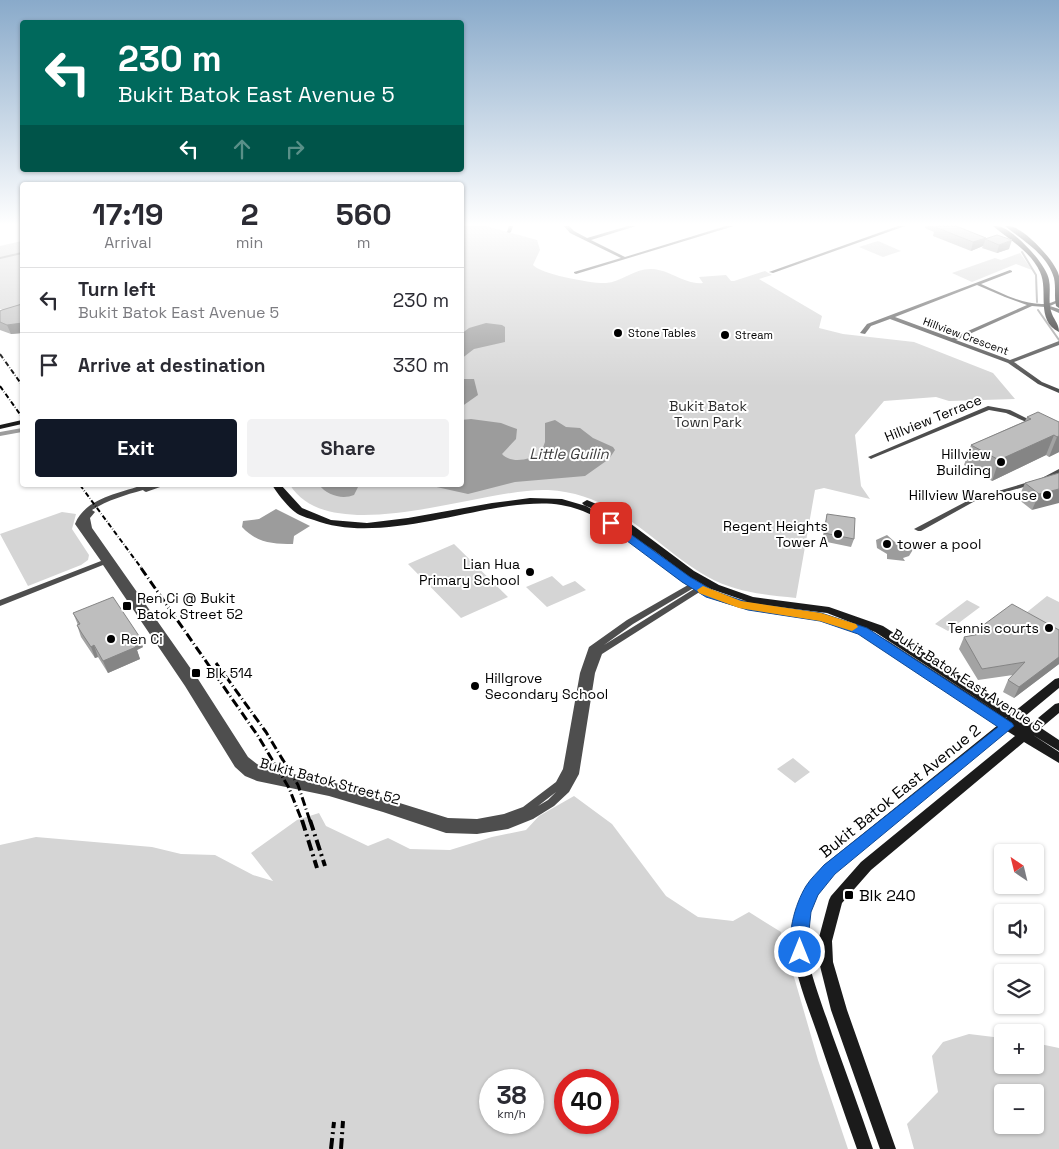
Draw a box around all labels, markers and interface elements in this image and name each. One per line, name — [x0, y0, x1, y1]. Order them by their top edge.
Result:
text: 230 m — [118, 37, 222, 81]
icon: left — [35, 40, 100, 105]
text: Bukit Batok East Avenue 5 — [118, 80, 395, 108]
icon: left — [175, 135, 203, 163]
icon: ahead — [228, 135, 256, 163]
icon: right — [281, 135, 309, 163]
text: 17:19 — [92, 195, 164, 234]
text: 2 — [241, 195, 259, 234]
text: 560 — [336, 195, 392, 234]
text: Arrival — [104, 232, 152, 253]
text: min — [236, 232, 263, 253]
text: m — [357, 232, 371, 253]
text: Turn left — [78, 277, 156, 302]
icon: left — [35, 286, 63, 314]
text: 230 m — [393, 288, 449, 313]
text: Bukit Batok East Avenue 5 — [78, 302, 279, 323]
street label: Hillview Crescent — [921, 314, 1011, 358]
place label: Stone Tables — [628, 326, 696, 340]
marker: Stone Tables — [612, 327, 624, 339]
place label: Stream — [735, 328, 773, 342]
marker: Stream — [719, 329, 731, 341]
icon: arrive — [35, 351, 63, 379]
text: Arrive at destination — [78, 353, 266, 378]
text: 330 m — [393, 353, 449, 378]
street label: Hillview Terrace — [882, 390, 984, 446]
park label: Bukit Batok Town Park — [669, 397, 747, 431]
button: Exit — [35, 419, 237, 477]
button: Share — [247, 419, 449, 477]
water label: Little Guilin — [529, 444, 609, 463]
place label: Hillview Building — [936, 445, 991, 479]
marker: Hillview Building — [995, 456, 1007, 468]
place label: Hillview Warehouse — [909, 486, 1037, 504]
marker: Hillview Warehouse — [1041, 489, 1053, 501]
pin — [590, 502, 632, 544]
icon: arrive — [597, 509, 625, 537]
place label: Regent Heights Tower A — [723, 517, 828, 551]
marker: Regent Heights Tower A — [832, 528, 844, 540]
place label: tower a pool — [897, 535, 981, 553]
marker: tower a pool — [881, 538, 893, 550]
place label: Lian Hua Primary School — [419, 555, 520, 589]
marker: Lian Hua Primary School — [524, 566, 536, 578]
place label: Ren Ci @ Bukit Batok Street 52 — [137, 589, 243, 623]
marker: Ren Ci @ Bukit Batok Street 52 — [121, 600, 133, 612]
place label: Tennis courts — [948, 619, 1039, 637]
marker: Tennis courts — [1043, 622, 1055, 634]
street label: Bukit Batok East Avenue 5 — [888, 625, 1046, 735]
place label: Ren Ci — [121, 630, 163, 648]
marker: Ren Ci — [105, 633, 117, 645]
place label: Blk 514 — [206, 664, 253, 682]
marker: Blk 514 — [190, 667, 202, 679]
place label: Hillgrove Secondary School — [485, 669, 608, 703]
marker: Hillgrove Secondary School — [469, 680, 481, 692]
street label: Bukit Batok East Avenue 2 — [815, 720, 985, 862]
street label: Bukit Batok Street 52 — [258, 754, 402, 808]
north arrow — [994, 844, 1044, 894]
map controls — [994, 844, 1044, 1134]
place label: Blk 240 — [859, 885, 916, 906]
marker: Blk 240 — [843, 889, 855, 901]
button: sound — [994, 904, 1044, 954]
position arrow — [773, 925, 825, 977]
button: layers — [994, 964, 1044, 1014]
button: + — [994, 1024, 1044, 1074]
speed limit sign: 40 — [554, 1069, 619, 1134]
text: 38 — [496, 1079, 527, 1111]
button: − — [994, 1084, 1044, 1134]
text: km/h — [497, 1106, 526, 1122]

